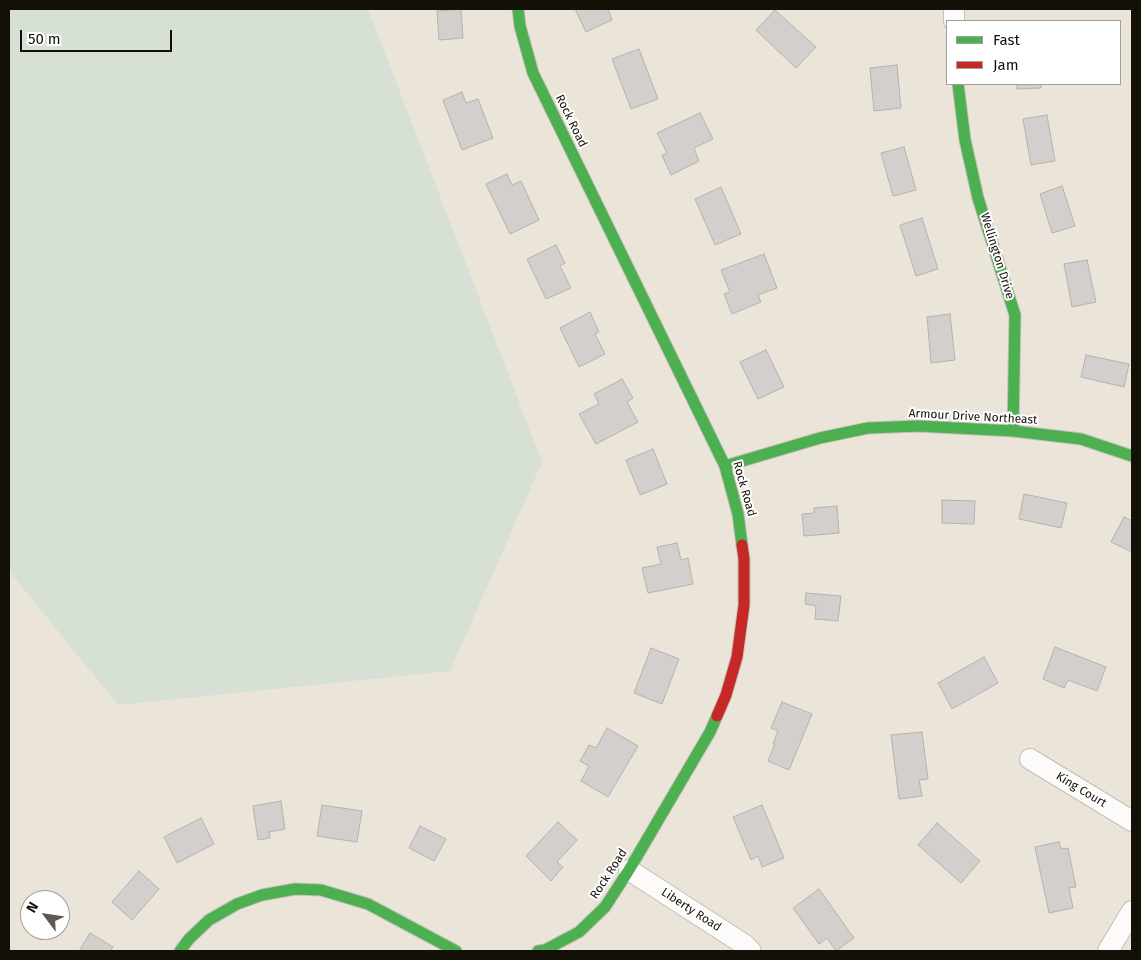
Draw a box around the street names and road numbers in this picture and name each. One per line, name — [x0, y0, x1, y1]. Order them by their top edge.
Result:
street label: Rock Road — [552, 92, 590, 150]
street label: Wellington Drive — [977, 211, 1017, 301]
street label: Armour Drive Northeast — [908, 406, 1038, 428]
street label: Rock Road — [729, 460, 759, 518]
street label: King Court — [1053, 769, 1109, 811]
street label: Rock Road — [587, 846, 631, 902]
street label: Liberty Road — [658, 885, 724, 935]

